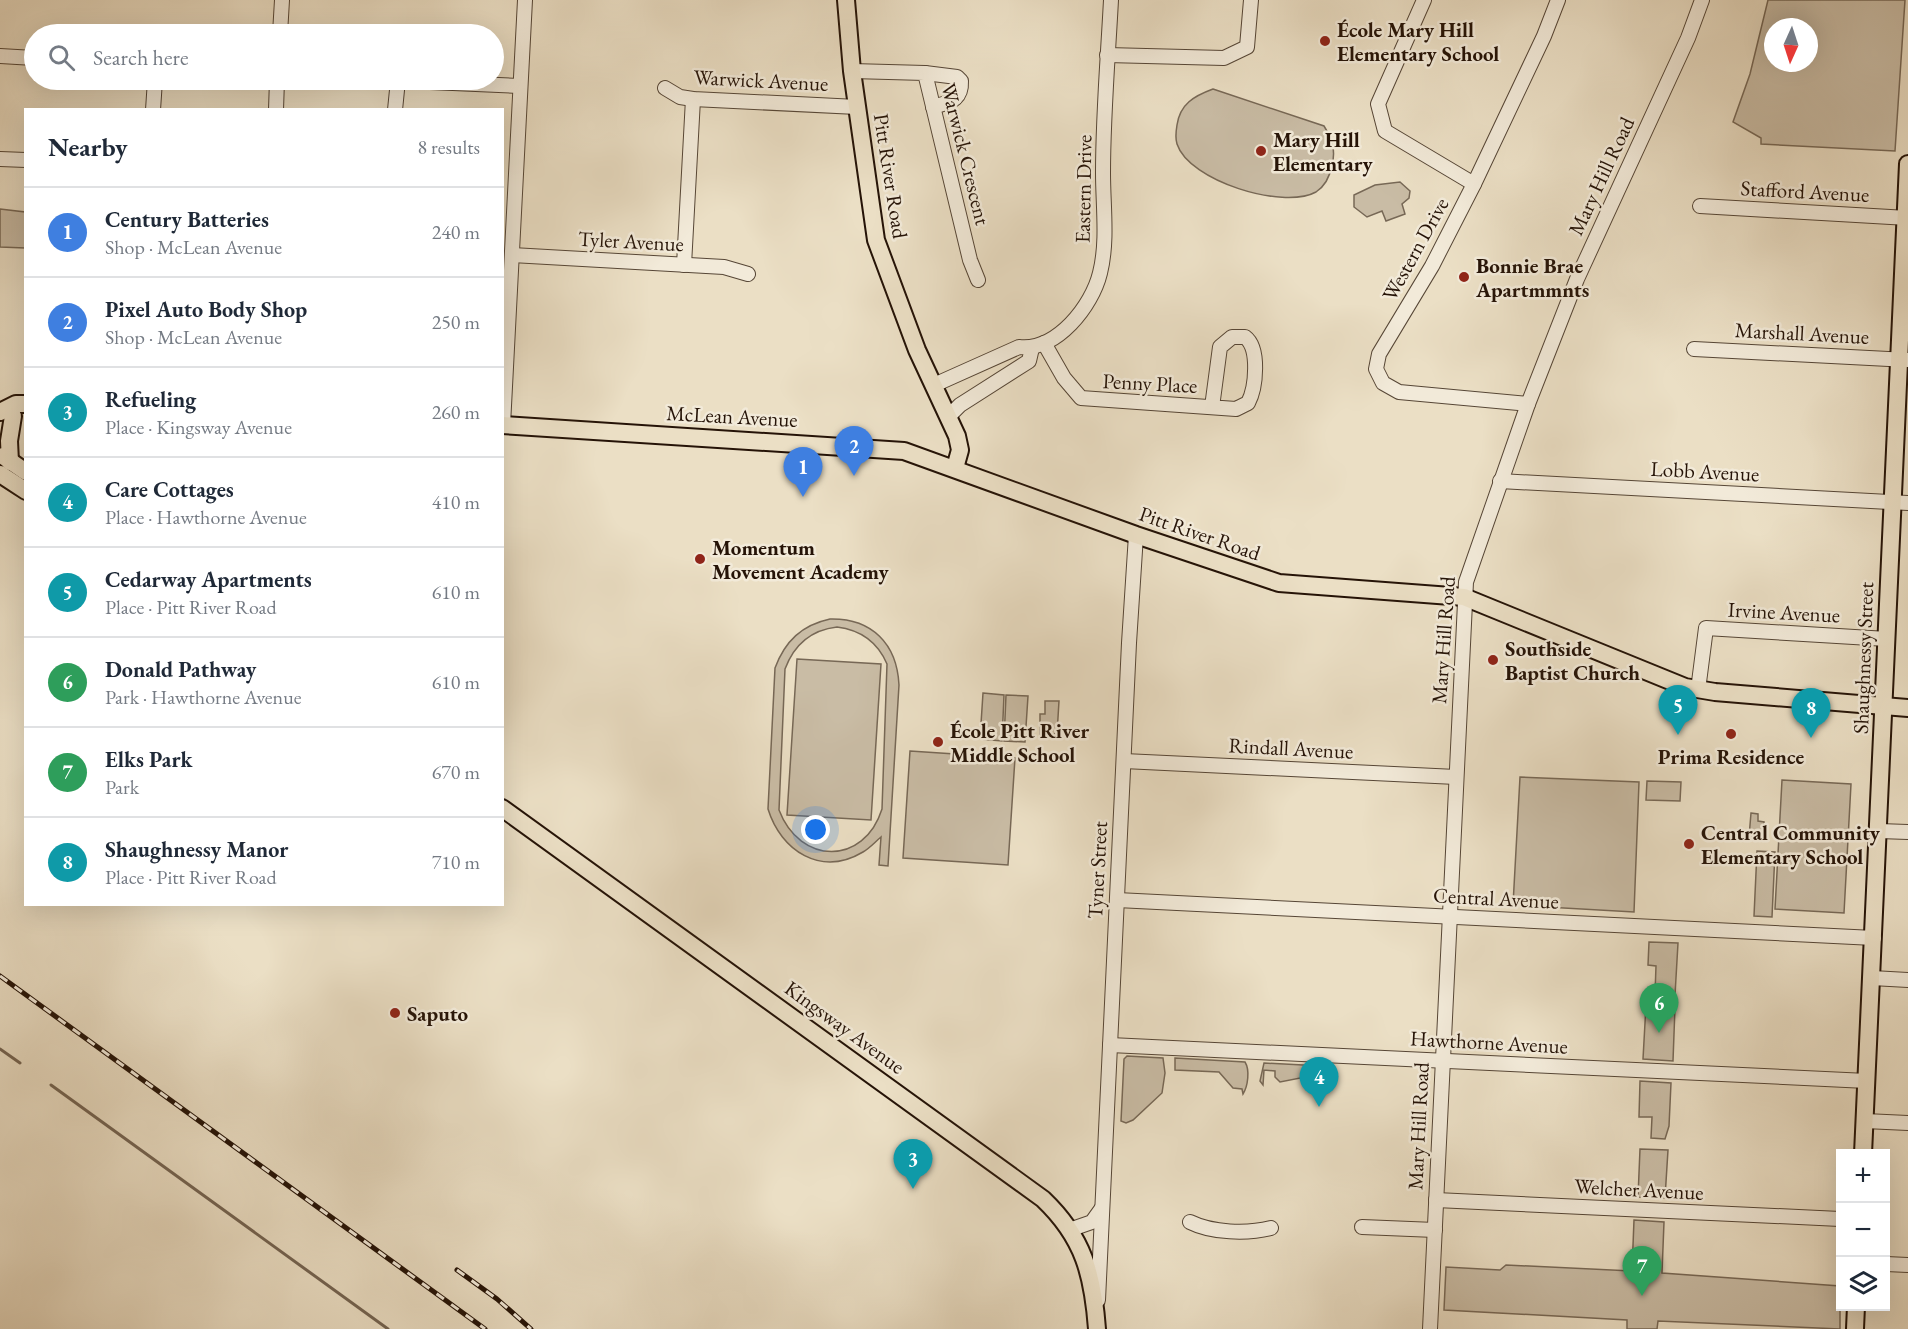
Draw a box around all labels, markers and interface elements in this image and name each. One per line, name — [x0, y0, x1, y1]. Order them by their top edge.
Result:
place label: École Mary Hill Elementary School — [1337, 16, 1499, 67]
north arrow — [1764, 18, 1818, 72]
search box — [24, 24, 504, 90]
marker: École Mary Hill Elementary School — [1318, 34, 1332, 48]
icon: search — [45, 41, 78, 74]
text: Search here — [93, 43, 188, 72]
street label: Warwick Avenue — [693, 63, 829, 97]
street label: Warwick Crescent — [935, 80, 997, 228]
street label: Pitt River Road — [868, 112, 914, 241]
street label: Mary Hill Road — [1562, 112, 1640, 240]
place label: Mary Hill Elementary — [1273, 126, 1373, 177]
text: Nearby — [48, 130, 128, 164]
text: 8 results — [417, 134, 480, 160]
street label: Eastern Drive — [1069, 135, 1097, 243]
marker: Mary Hill Elementary — [1254, 144, 1268, 158]
street label: Stafford Avenue — [1740, 174, 1870, 208]
street label: Western Drive — [1376, 193, 1454, 305]
text: Century Batteries — [105, 205, 269, 234]
text: 1 — [62, 219, 73, 245]
text: 240 m — [432, 219, 480, 245]
street label: Tyler Avenue — [577, 225, 685, 257]
text: Shop · McLean Avenue — [105, 234, 282, 260]
place label: Bonnie Brae Apartmmnts — [1475, 252, 1589, 303]
marker: Bonnie Brae Apartmmnts — [1457, 270, 1471, 284]
text: Pixel Auto Body Shop — [105, 295, 307, 324]
text: 2 — [62, 309, 73, 335]
text: 250 m — [432, 309, 480, 335]
street label: Marshall Avenue — [1734, 316, 1870, 350]
text: Shop · McLean Avenue — [105, 324, 282, 350]
street label: Penny Place — [1102, 367, 1198, 399]
text: Refueling — [105, 385, 196, 414]
text: 3 — [62, 399, 73, 425]
text: 260 m — [432, 399, 480, 425]
street label: McLean Avenue — [666, 399, 798, 433]
text: Place · Kingsway Avenue — [105, 414, 292, 440]
pin: 2 — [834, 426, 874, 476]
pin: 1 — [784, 448, 822, 497]
street label: Lobb Avenue — [1650, 455, 1760, 487]
text: Care Cottages — [105, 475, 234, 504]
text: 4 — [62, 489, 73, 515]
text: 410 m — [432, 489, 480, 515]
street label: Pitt River Road — [1136, 500, 1264, 566]
text: Place · Hawthorne Avenue — [105, 504, 307, 530]
place label: Momentum Movement Academy — [712, 534, 889, 585]
marker: Momentum Movement Academy — [693, 552, 707, 566]
text: Cedarway Apartments — [105, 565, 312, 594]
street label: Mary Hill Road — [1425, 575, 1461, 705]
text: 5 — [62, 579, 73, 605]
text: 610 m — [432, 579, 480, 605]
street label: Shaughnessy Street — [1847, 581, 1879, 735]
text: Place · Pitt River Road — [105, 594, 277, 620]
street label: Irvine Avenue — [1727, 596, 1841, 628]
place label: Southside Baptist Church — [1505, 635, 1640, 686]
marker: Southside Baptist Church — [1486, 653, 1500, 667]
text: Donald Pathway — [105, 655, 256, 684]
text: 6 — [62, 669, 73, 695]
text: 610 m — [432, 669, 480, 695]
text: Park · Hawthorne Avenue — [105, 684, 301, 710]
pin: 5 — [1658, 686, 1698, 735]
pin: 8 — [1792, 688, 1830, 738]
place label: École Pitt River Middle School — [950, 717, 1090, 768]
marker: Prima Residence — [1724, 727, 1738, 741]
street label: Rindall Avenue — [1228, 731, 1354, 765]
marker: École Pitt River Middle School — [931, 735, 945, 749]
place label: Prima Residence — [1658, 743, 1804, 770]
text: Elks Park — [105, 745, 193, 774]
text: 7 — [62, 759, 73, 785]
text: 670 m — [432, 759, 480, 785]
text: Park — [105, 774, 139, 800]
your location — [801, 815, 830, 844]
place label: Central Community Elementary School — [1701, 819, 1881, 870]
street label: Tyner Street — [1081, 820, 1113, 920]
text: Shaughnessy Manor — [105, 835, 288, 864]
marker: Central Community Elementary School — [1682, 837, 1696, 851]
text: 8 — [62, 849, 73, 875]
text: 710 m — [432, 849, 480, 875]
text: Place · Pitt River Road — [105, 864, 277, 890]
street label: Central Avenue — [1433, 881, 1559, 915]
street label: Kingsway Avenue — [779, 974, 911, 1080]
pin: 6 — [1640, 984, 1678, 1033]
place label: Saputo — [407, 1000, 469, 1027]
marker: Saputo — [388, 1006, 402, 1020]
street label: Hawthorne Avenue — [1409, 1024, 1569, 1060]
pin: 4 — [1300, 1058, 1338, 1107]
street label: Mary Hill Road — [1401, 1061, 1435, 1190]
pin: 3 — [894, 1140, 932, 1189]
map controls — [1836, 1149, 1890, 1311]
button: + — [1836, 1149, 1890, 1203]
street label: Welcher Avenue — [1574, 1172, 1704, 1206]
button: − — [1836, 1203, 1890, 1257]
pin: 7 — [1622, 1246, 1662, 1296]
button: layers — [1836, 1257, 1890, 1311]

